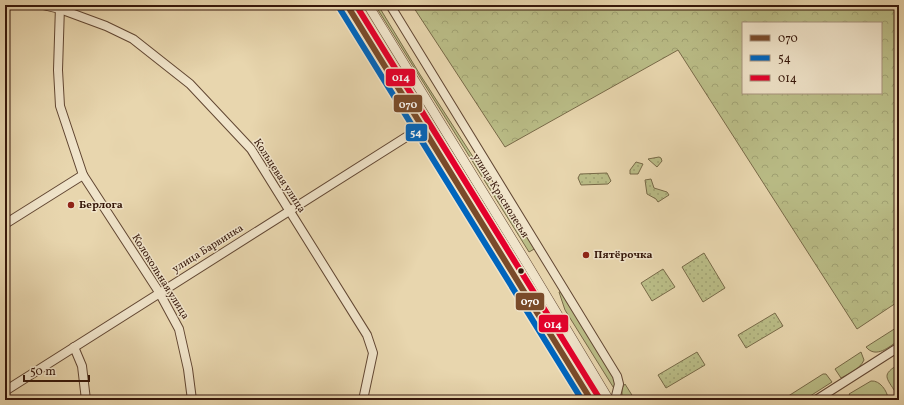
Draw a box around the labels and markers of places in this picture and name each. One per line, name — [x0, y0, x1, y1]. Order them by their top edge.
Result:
place label: Берлога — [79, 198, 123, 213]
marker: Берлога — [66, 200, 76, 210]
place label: Пятёрочка — [594, 248, 653, 263]
marker: Пятёрочка — [581, 250, 591, 260]
unlabelled marker — [516, 266, 526, 276]

